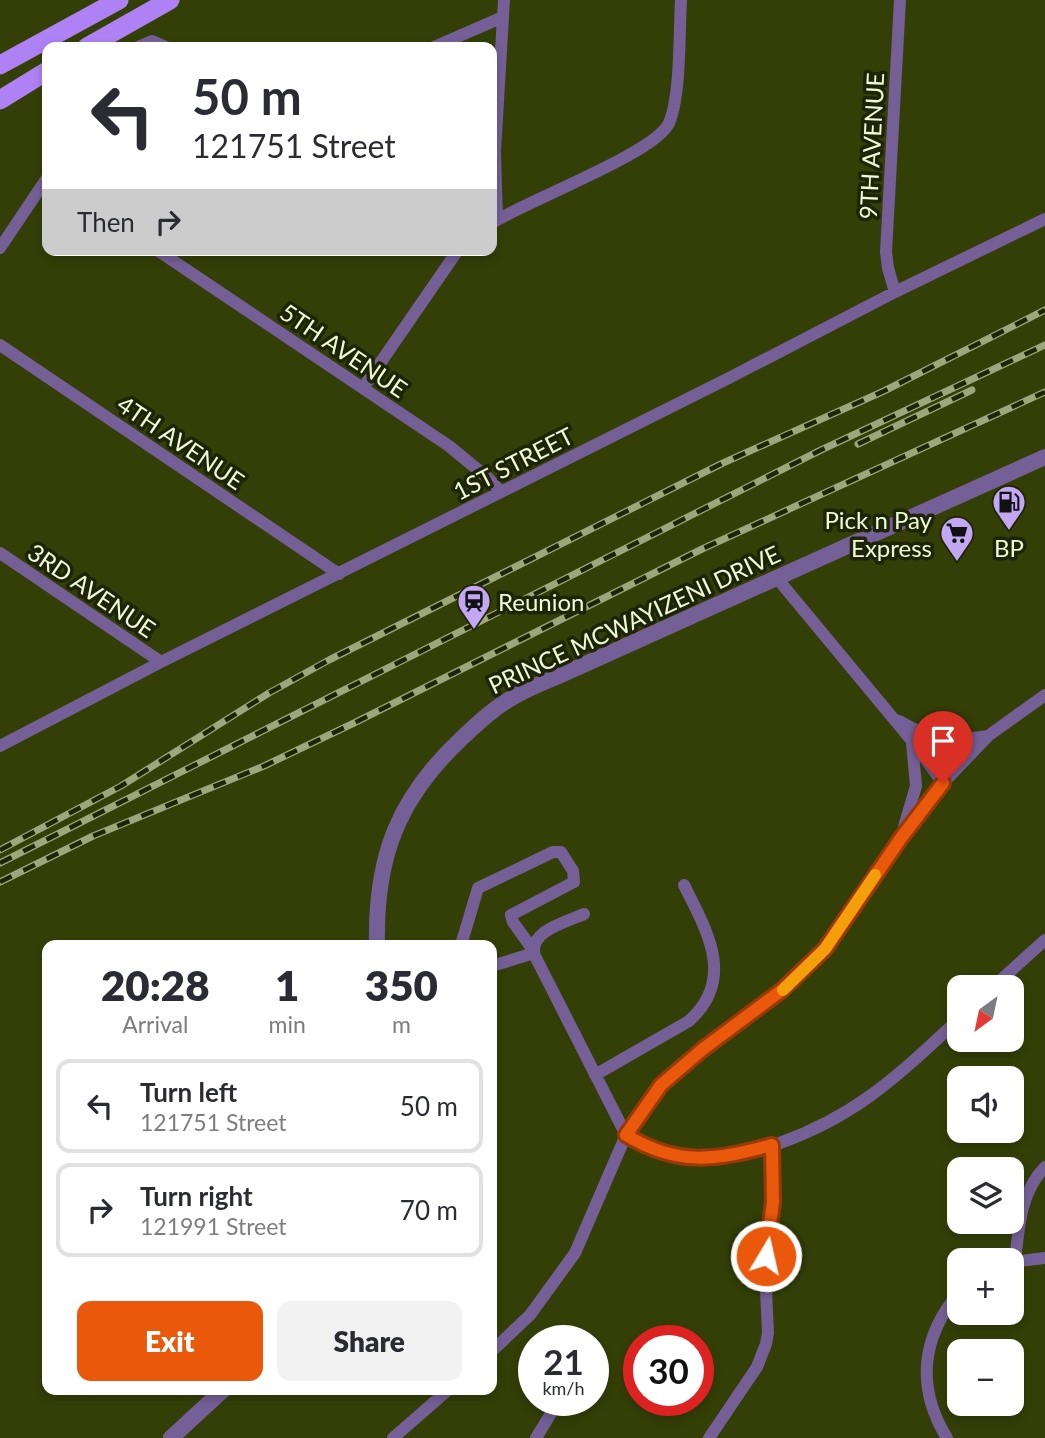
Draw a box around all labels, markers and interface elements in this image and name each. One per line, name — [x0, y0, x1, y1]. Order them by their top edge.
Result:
text: 50 m — [192, 67, 302, 125]
icon: left — [77, 70, 168, 161]
street label: 9TH AVENUE — [853, 72, 889, 220]
text: 121751 Street — [192, 126, 396, 165]
icon: right — [149, 203, 187, 241]
text: Then — [77, 206, 135, 238]
street label: 5TH AVENUE — [275, 297, 413, 403]
street label: 4TH AVENUE — [112, 389, 250, 495]
street label: 1ST STREET — [448, 420, 578, 506]
fuel station icon: BP — [990, 483, 1028, 532]
place label: Pick n Pay Express — [825, 505, 933, 562]
supermarket icon: Pick n Pay Express — [938, 514, 976, 563]
place label: BP — [994, 533, 1024, 562]
street label: 3RD AVENUE — [23, 537, 161, 643]
street label: PRINCE MCWAYIZENI DRIVE — [484, 539, 784, 699]
station icon: Reunion — [455, 582, 493, 631]
place label: Reunion — [498, 587, 584, 616]
pin — [913, 711, 973, 783]
icon: arrive — [924, 722, 962, 760]
text: 20:28 — [101, 960, 210, 1010]
text: 1 — [275, 960, 299, 1010]
text: 350 — [365, 960, 438, 1010]
north arrow — [947, 975, 1024, 1052]
map controls — [947, 975, 1024, 1416]
text: Arrival — [122, 1010, 188, 1038]
text: min — [269, 1010, 306, 1038]
text: m — [392, 1010, 411, 1038]
button: sound — [947, 1066, 1024, 1143]
text: Turn left — [140, 1076, 237, 1108]
icon: left — [81, 1087, 119, 1125]
text: 50 m — [400, 1090, 458, 1122]
text: 121751 Street — [140, 1108, 287, 1136]
button: layers — [947, 1157, 1024, 1234]
text: Turn right — [140, 1180, 253, 1212]
icon: right — [81, 1191, 119, 1229]
text: 70 m — [400, 1194, 458, 1226]
text: 121991 Street — [140, 1212, 287, 1240]
position arrow — [729, 1219, 803, 1293]
button: + — [947, 1248, 1024, 1325]
button: Exit — [77, 1301, 263, 1381]
button: Share — [277, 1301, 462, 1381]
speed limit sign: 30 — [623, 1325, 714, 1416]
button: − — [947, 1339, 1024, 1416]
text: 21 — [543, 1340, 584, 1382]
text: km/h — [542, 1377, 585, 1399]

